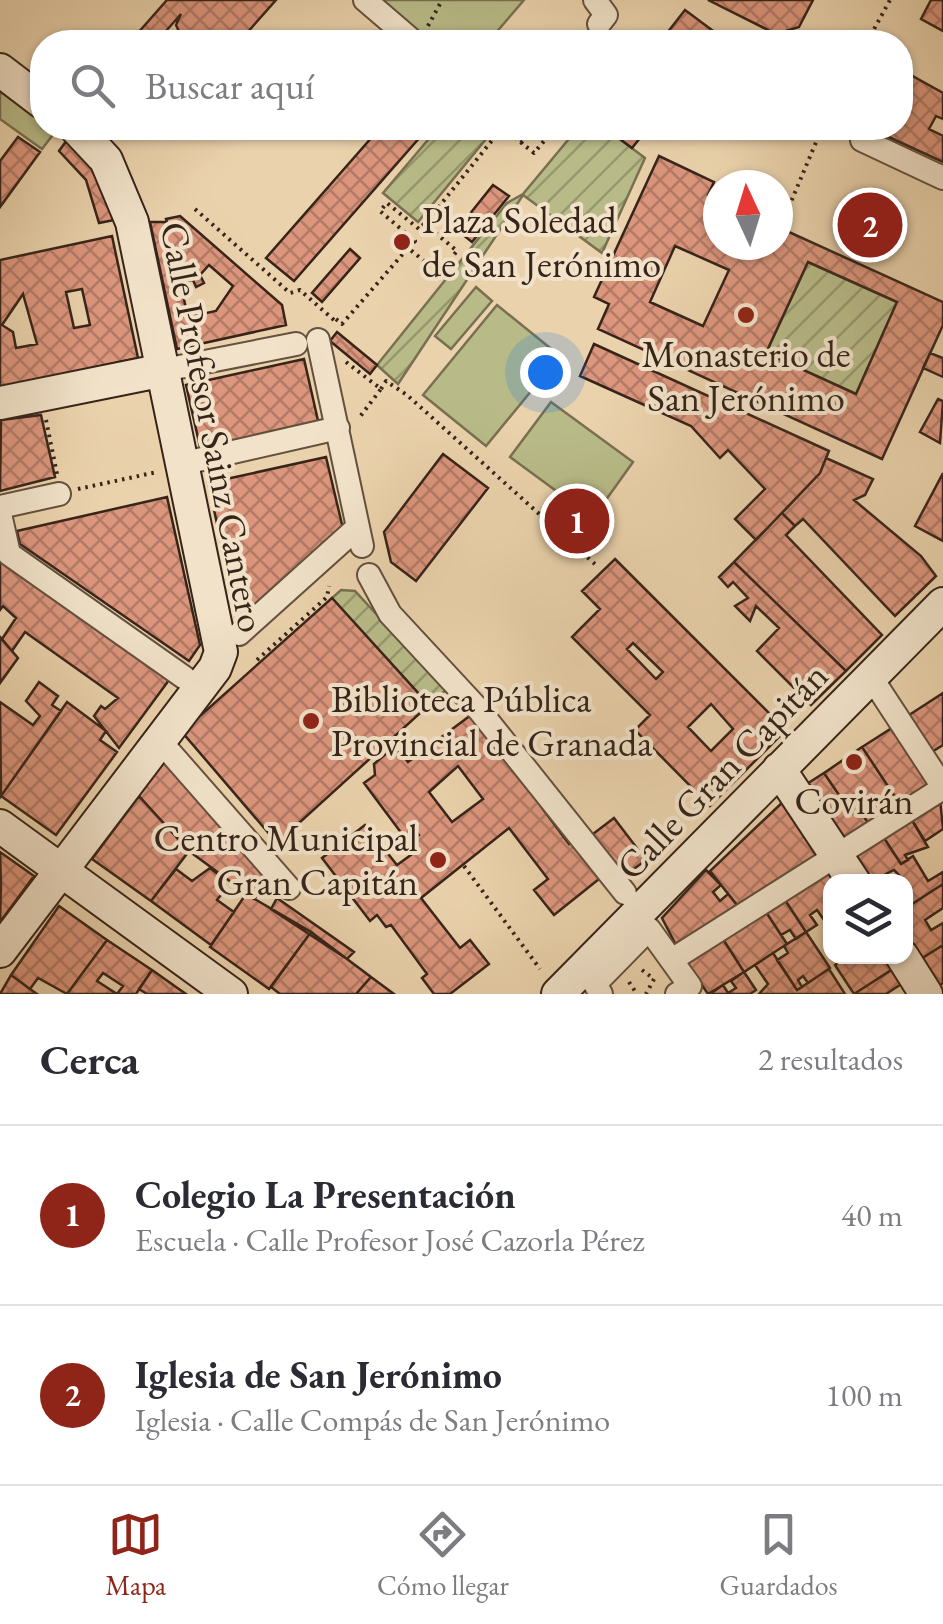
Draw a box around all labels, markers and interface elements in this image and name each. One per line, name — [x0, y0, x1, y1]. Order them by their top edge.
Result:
search box — [30, 30, 913, 140]
icon: search — [65, 58, 120, 113]
text: Buscar aquí — [145, 61, 314, 110]
north arrow — [703, 170, 793, 260]
pin: 2 — [838, 188, 902, 262]
place label: Plaza Soledad de San Jerónimo — [422, 195, 661, 288]
street label: Calle Profesor Sainz Cantero — [150, 217, 277, 636]
marker: Plaza Soledad de San Jerónimo — [391, 231, 413, 253]
marker: Monasterio de San Jerónimo — [735, 304, 757, 326]
place label: Monasterio de San Jerónimo — [641, 329, 851, 422]
your location — [520, 347, 571, 398]
pin: 1 — [544, 484, 610, 558]
street label: Calle Gran Capitán — [605, 651, 838, 890]
place label: Biblioteca Pública Provincial de Granada — [331, 674, 653, 767]
marker: Biblioteca Pública Provincial de Granada — [300, 710, 322, 732]
marker: Covirán — [843, 751, 865, 773]
place label: Covirán — [794, 776, 914, 825]
place label: Centro Municipal Gran Capitán — [153, 813, 418, 906]
marker: Centro Municipal Gran Capitán — [427, 849, 449, 871]
map controls — [823, 874, 913, 964]
button: layers — [823, 874, 913, 964]
text: Cerca — [40, 1032, 139, 1087]
text: 2 resultados — [758, 1038, 903, 1080]
text: Colegio La Presentación — [135, 1170, 516, 1219]
text: 1 — [64, 1194, 81, 1236]
text: 40 m — [841, 1194, 903, 1236]
text: Escuela · Calle Profesor José Cazorla Pérez — [135, 1219, 644, 1261]
text: Iglesia de San Jerónimo — [135, 1350, 502, 1399]
text: 2 — [64, 1374, 81, 1416]
text: 100 m — [826, 1374, 903, 1416]
text: Iglesia · Calle Compás de San Jerónimo — [135, 1399, 610, 1441]
tab: Mapa — [105, 1507, 166, 1603]
tab: Cómo llegar — [377, 1507, 509, 1603]
tab: Guardados — [720, 1507, 838, 1603]

